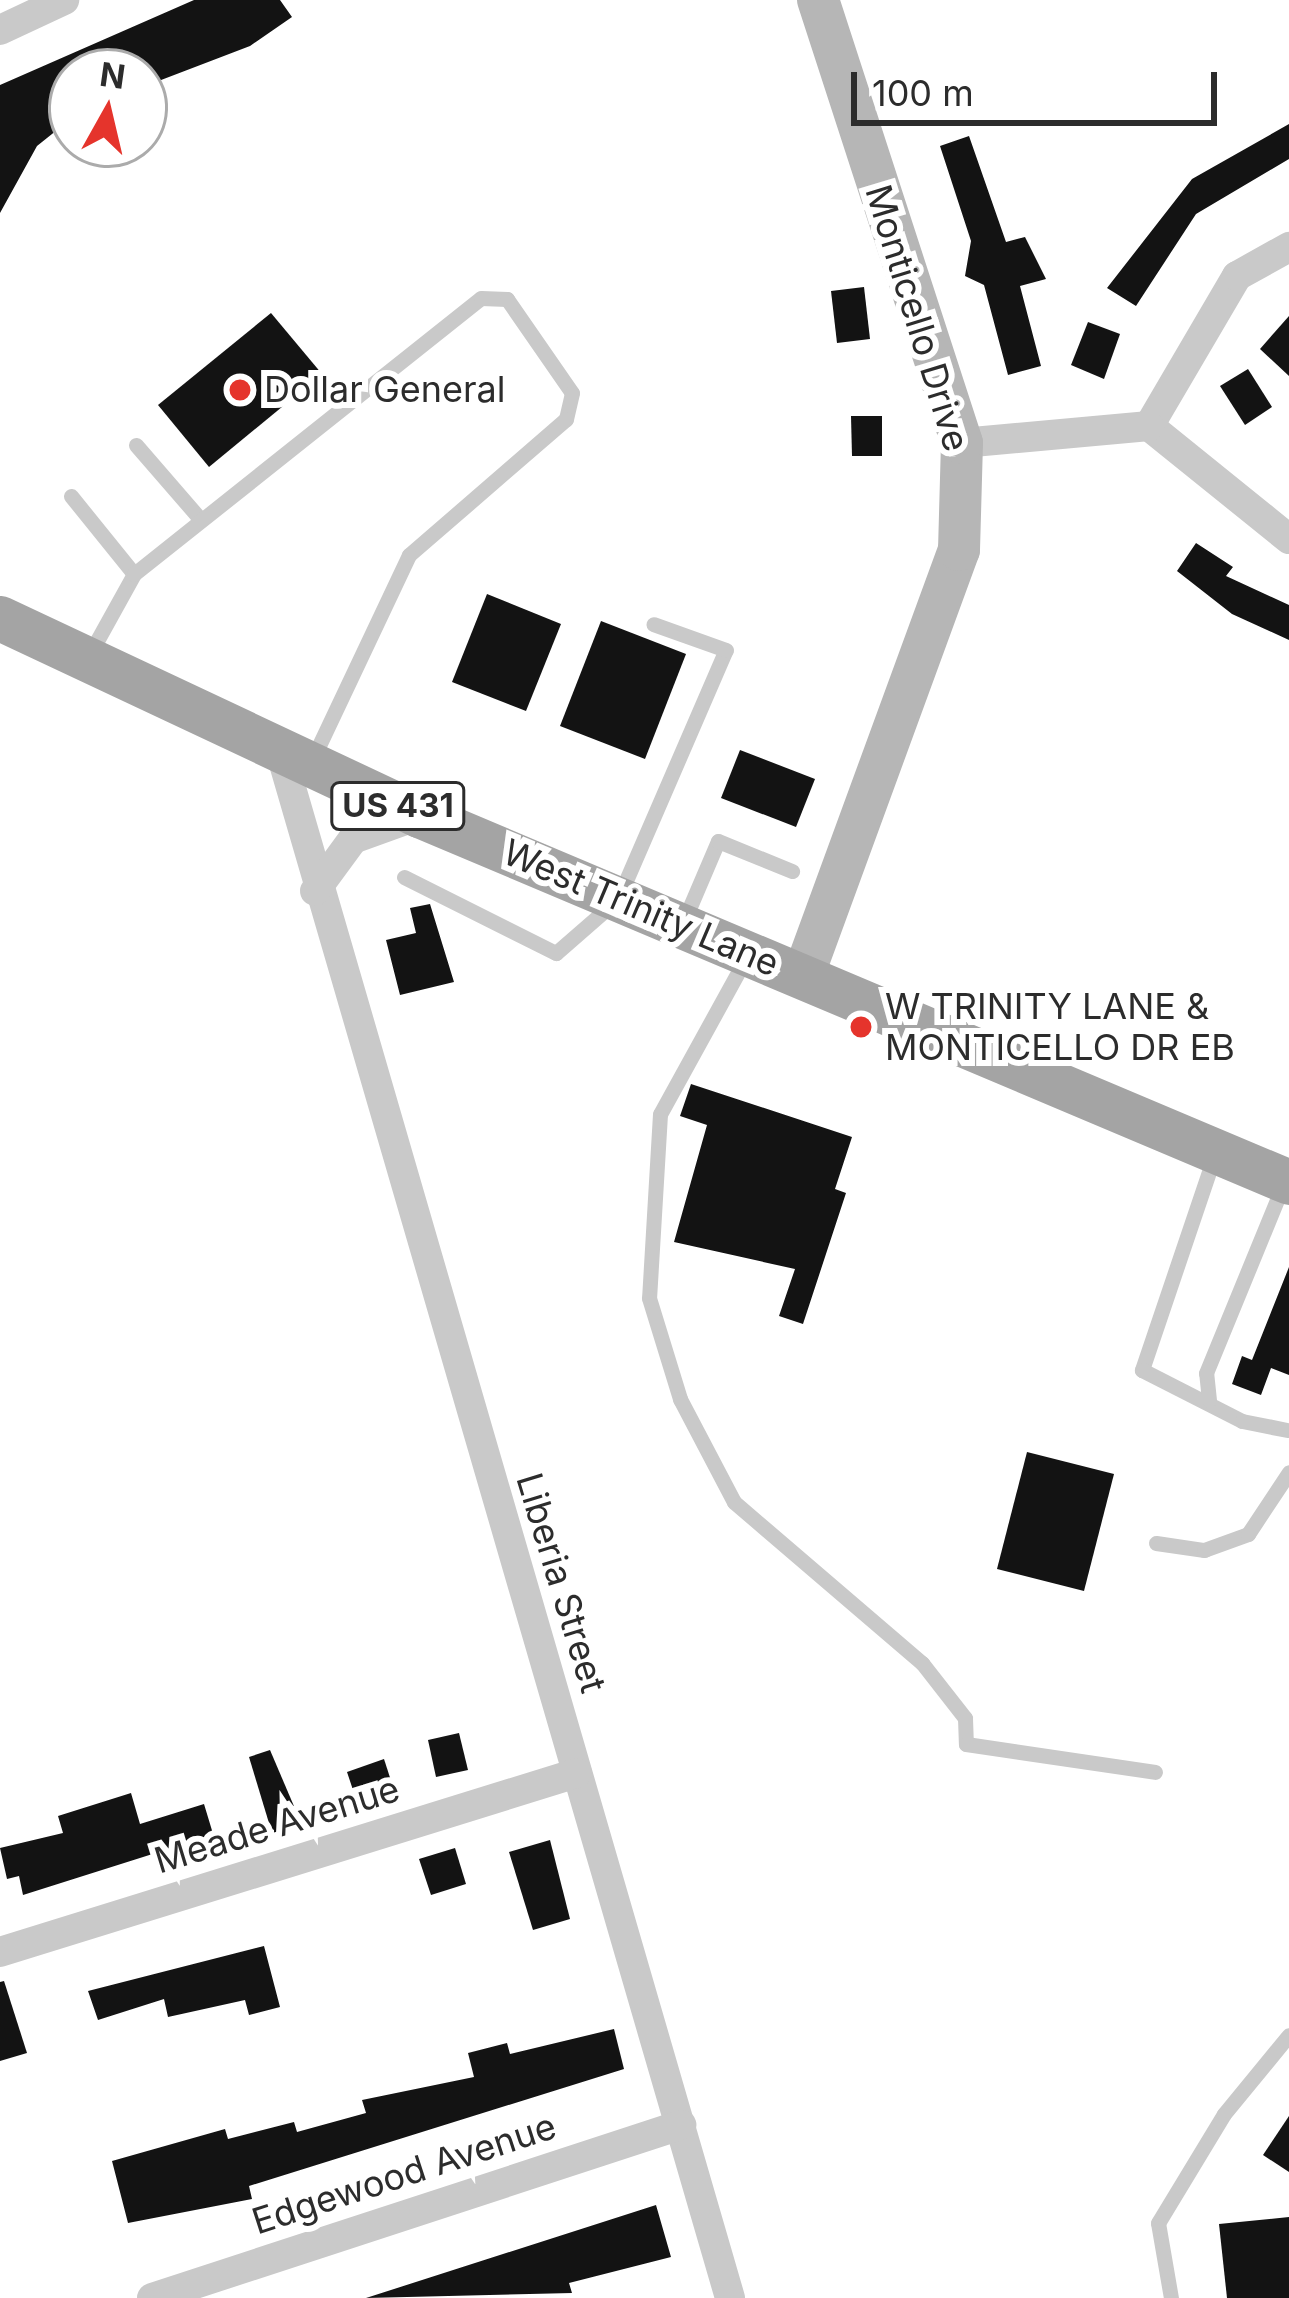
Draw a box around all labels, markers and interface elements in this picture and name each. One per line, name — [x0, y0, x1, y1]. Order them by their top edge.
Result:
north arrow — [48, 48, 168, 168]
scale bar — [857, 48, 1223, 122]
text: N — [97, 54, 128, 97]
text: 100 m — [872, 71, 974, 115]
street label: Monticello Drive — [856, 180, 978, 456]
place label: Dollar General — [264, 368, 505, 412]
marker: Dollar General — [227, 377, 253, 403]
road number: US 431 — [329, 779, 467, 833]
street label: West Trinity Lane — [497, 830, 785, 986]
place label: W TRINITY LANE & MONTICELLO DR EB — [885, 984, 1235, 1069]
marker: W TRINITY LANE & MONTICELLO DR EB — [848, 1014, 874, 1040]
street label: Liberia Street — [507, 1468, 615, 1698]
street label: Meade Avenue — [149, 1767, 405, 1883]
street label: Edgewood Avenue — [247, 2105, 561, 2243]

